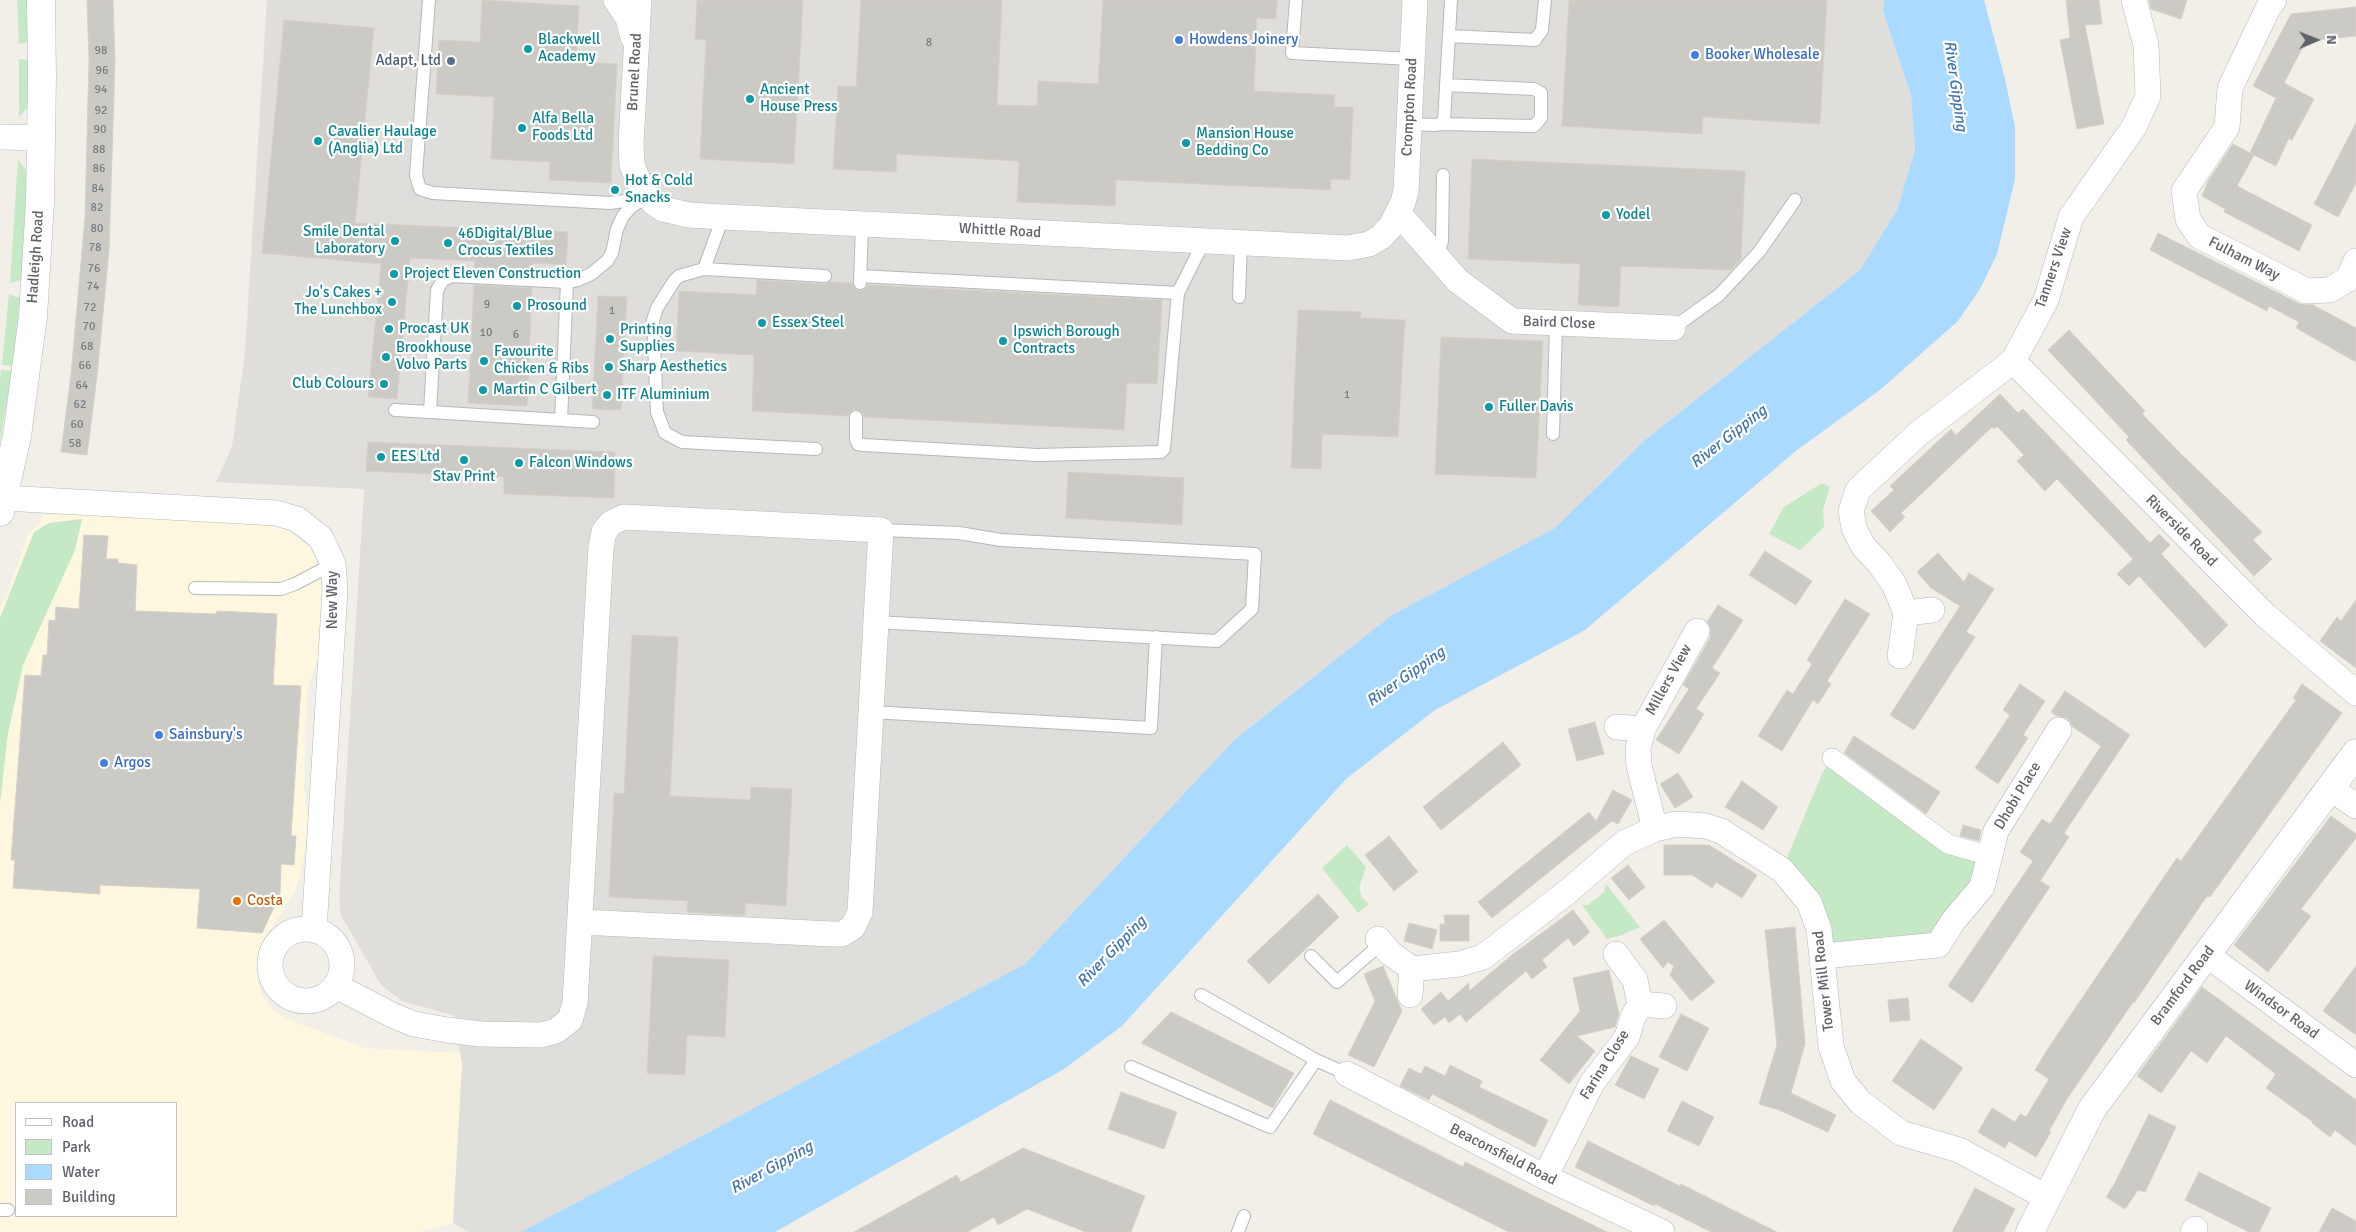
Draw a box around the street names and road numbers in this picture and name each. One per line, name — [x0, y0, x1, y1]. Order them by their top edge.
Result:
street label: Brunel Road — [624, 33, 646, 111]
street label: Crompton Road — [1398, 57, 1422, 157]
street label: Hadleigh Road — [24, 210, 48, 304]
street label: Whittle Road — [958, 220, 1042, 242]
street label: Tanners View — [2032, 225, 2076, 311]
street label: Fulham Way — [2205, 233, 2283, 285]
street label: Baird Close — [1522, 313, 1596, 333]
street label: Riverside Road — [2141, 491, 2221, 571]
street label: New Way — [324, 571, 342, 629]
street label: Millers View — [1642, 641, 1696, 719]
street label: Dhobi Place — [1991, 759, 2045, 833]
street label: Tower Mill Road — [1810, 930, 1838, 1032]
street label: Bramford Road — [2147, 943, 2219, 1029]
street label: Windsor Road — [2240, 977, 2322, 1043]
street label: Farina Close — [1576, 1027, 1634, 1103]
street label: Beaconsfield Road — [1447, 1120, 1559, 1190]

